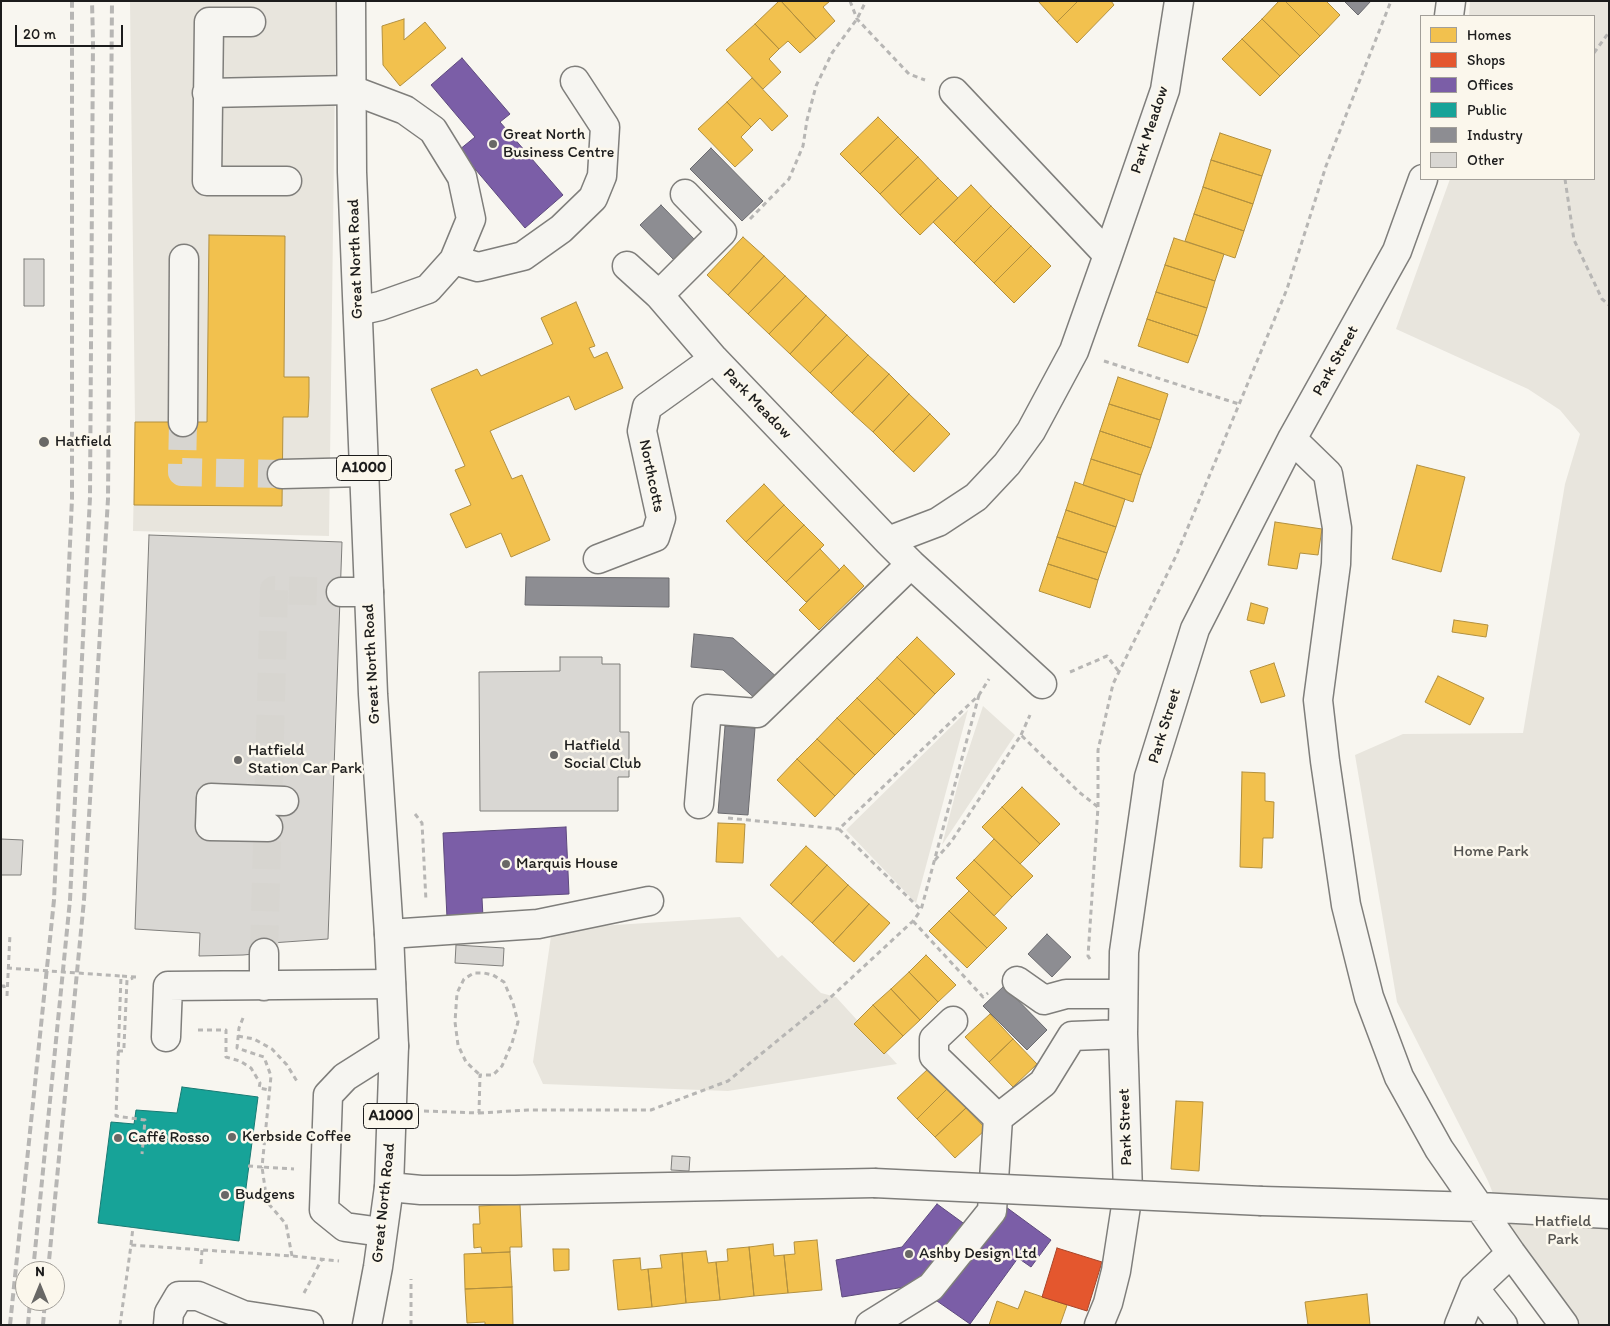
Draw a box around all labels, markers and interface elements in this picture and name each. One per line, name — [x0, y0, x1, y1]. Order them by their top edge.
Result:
scale bar — [18, 15, 125, 47]
legend — [1420, 15, 1595, 180]
text: 20 m — [23, 25, 56, 43]
text: Homes — [1467, 26, 1511, 44]
text: Shops — [1467, 51, 1505, 69]
text: Offices — [1467, 76, 1514, 94]
street label: Park Meadow — [1127, 84, 1173, 176]
text: Public — [1467, 101, 1507, 119]
place label: Great North Business Centre — [503, 125, 614, 163]
text: Industry — [1467, 126, 1523, 144]
marker: Great North Business Centre — [487, 138, 499, 150]
text: Other — [1467, 151, 1504, 169]
street label: Great North Road — [344, 199, 368, 319]
street label: Park Street — [1309, 323, 1363, 399]
street label: Park Meadow — [718, 365, 796, 443]
place label: Hatfield — [55, 432, 111, 452]
marker: Hatfield — [37, 435, 51, 449]
street label: Northcotts — [634, 438, 668, 514]
road number: A1000 — [336, 456, 392, 480]
street label: Great North Road — [359, 603, 385, 725]
street label: Park Street — [1145, 686, 1185, 766]
place label: Hatfield Social Club — [564, 736, 641, 774]
place label: Hatfield Station Car Park — [248, 741, 362, 779]
marker: Hatfield Social Club — [548, 749, 560, 761]
marker: Hatfield Station Car Park — [232, 754, 244, 766]
park label: Home Park — [1453, 842, 1529, 862]
place label: Marquis House — [516, 854, 618, 874]
marker: Marquis House — [500, 858, 512, 870]
street label: Park Street — [1115, 1088, 1137, 1166]
road number: A1000 — [364, 1104, 418, 1128]
place label: Kerbside Coffee — [242, 1127, 351, 1147]
place label: Caffé Rosso — [128, 1128, 210, 1148]
marker: Kerbside Coffee — [226, 1131, 238, 1143]
marker: Caffé Rosso — [112, 1132, 124, 1144]
street label: Great North Road — [368, 1142, 400, 1264]
place label: Budgens — [235, 1185, 295, 1205]
marker: Budgens — [219, 1189, 231, 1201]
park label: Hatfield Park — [1535, 1212, 1591, 1250]
place label: Ashby Design Ltd — [919, 1244, 1037, 1264]
marker: Ashby Design Ltd — [903, 1248, 915, 1260]
north arrow — [15, 1261, 65, 1311]
text: N — [35, 1263, 45, 1280]

